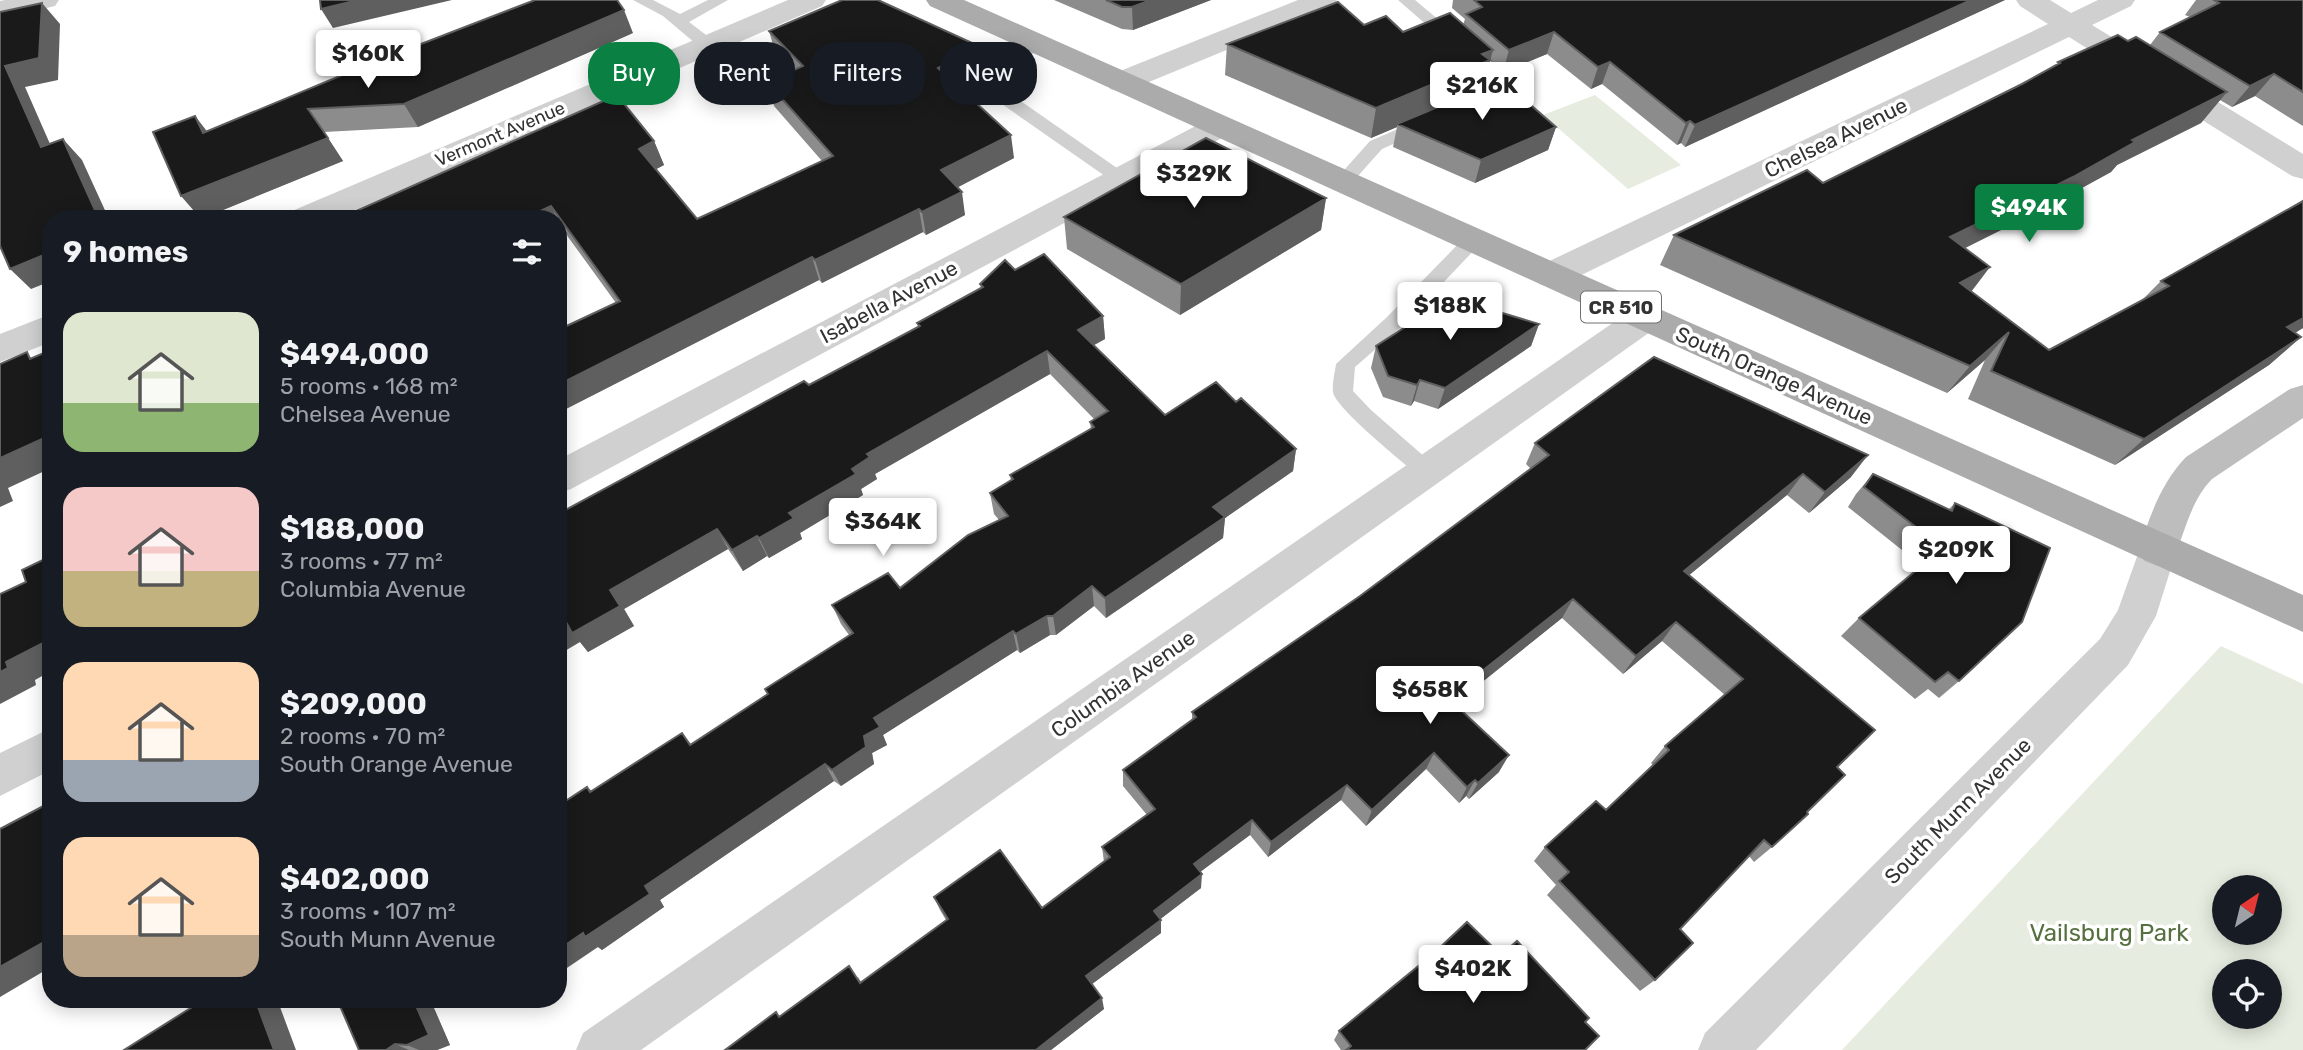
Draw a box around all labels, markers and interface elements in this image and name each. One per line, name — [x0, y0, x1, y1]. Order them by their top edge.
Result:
pin: $160K — [319, 31, 417, 90]
text: $160K — [332, 39, 404, 67]
chip: Buy — [588, 42, 680, 105]
chip: Rent — [694, 42, 795, 105]
chip: Filters — [809, 42, 926, 105]
chip: New — [940, 42, 1037, 105]
pin: $216K — [1433, 62, 1531, 122]
text: $216K — [1446, 71, 1518, 99]
street label: Chelsea Avenue — [1760, 92, 1911, 183]
street label: Vermont Avenue — [432, 97, 568, 171]
pin: $329K — [1145, 150, 1243, 210]
text: $329K — [1156, 159, 1232, 187]
pin: $494K — [1980, 184, 2078, 244]
text: $494K — [1991, 193, 2067, 221]
icon: filters — [508, 233, 546, 271]
text: 9 homes — [63, 234, 188, 270]
street label: Isabella Avenue — [816, 255, 962, 348]
pin: $188K — [1401, 282, 1499, 342]
text: $188K — [1413, 291, 1487, 319]
road number: CR 510 — [1581, 292, 1661, 322]
street label: South Orange Avenue — [1672, 321, 1876, 430]
text: $494,000 — [280, 336, 429, 372]
icon: home — [119, 340, 203, 424]
text: 5 rooms · 168 m² — [280, 372, 458, 400]
text: Chelsea Avenue — [280, 400, 451, 428]
pin: $364K — [834, 498, 932, 558]
text: $364K — [845, 507, 921, 535]
text: $188,000 — [280, 511, 425, 547]
icon: home — [119, 515, 203, 599]
pin: $209K — [1907, 526, 2005, 586]
text: $209K — [1918, 535, 1994, 563]
text: 3 rooms · 77 m² — [280, 547, 443, 575]
text: Columbia Avenue — [280, 575, 466, 603]
street label: Columbia Avenue — [1046, 625, 1199, 743]
pin: $658K — [1381, 666, 1479, 726]
text: $658K — [1392, 675, 1468, 703]
text: $209,000 — [280, 686, 427, 722]
icon: home — [119, 690, 203, 774]
text: 2 rooms · 70 m² — [280, 722, 445, 750]
street label: South Munn Avenue — [1879, 732, 2036, 889]
text: South Orange Avenue — [280, 750, 513, 778]
text: $402,000 — [280, 861, 430, 897]
icon: home — [119, 865, 203, 949]
north arrow — [2212, 875, 2282, 945]
map controls — [2212, 875, 2282, 1029]
text: 3 rooms · 107 m² — [280, 897, 456, 925]
park label: Vailsburg Park — [2029, 919, 2189, 947]
text: South Munn Avenue — [280, 925, 496, 953]
pin: $402K — [1424, 946, 1522, 1005]
text: $402K — [1435, 954, 1511, 982]
button: locate — [2212, 959, 2282, 1029]

